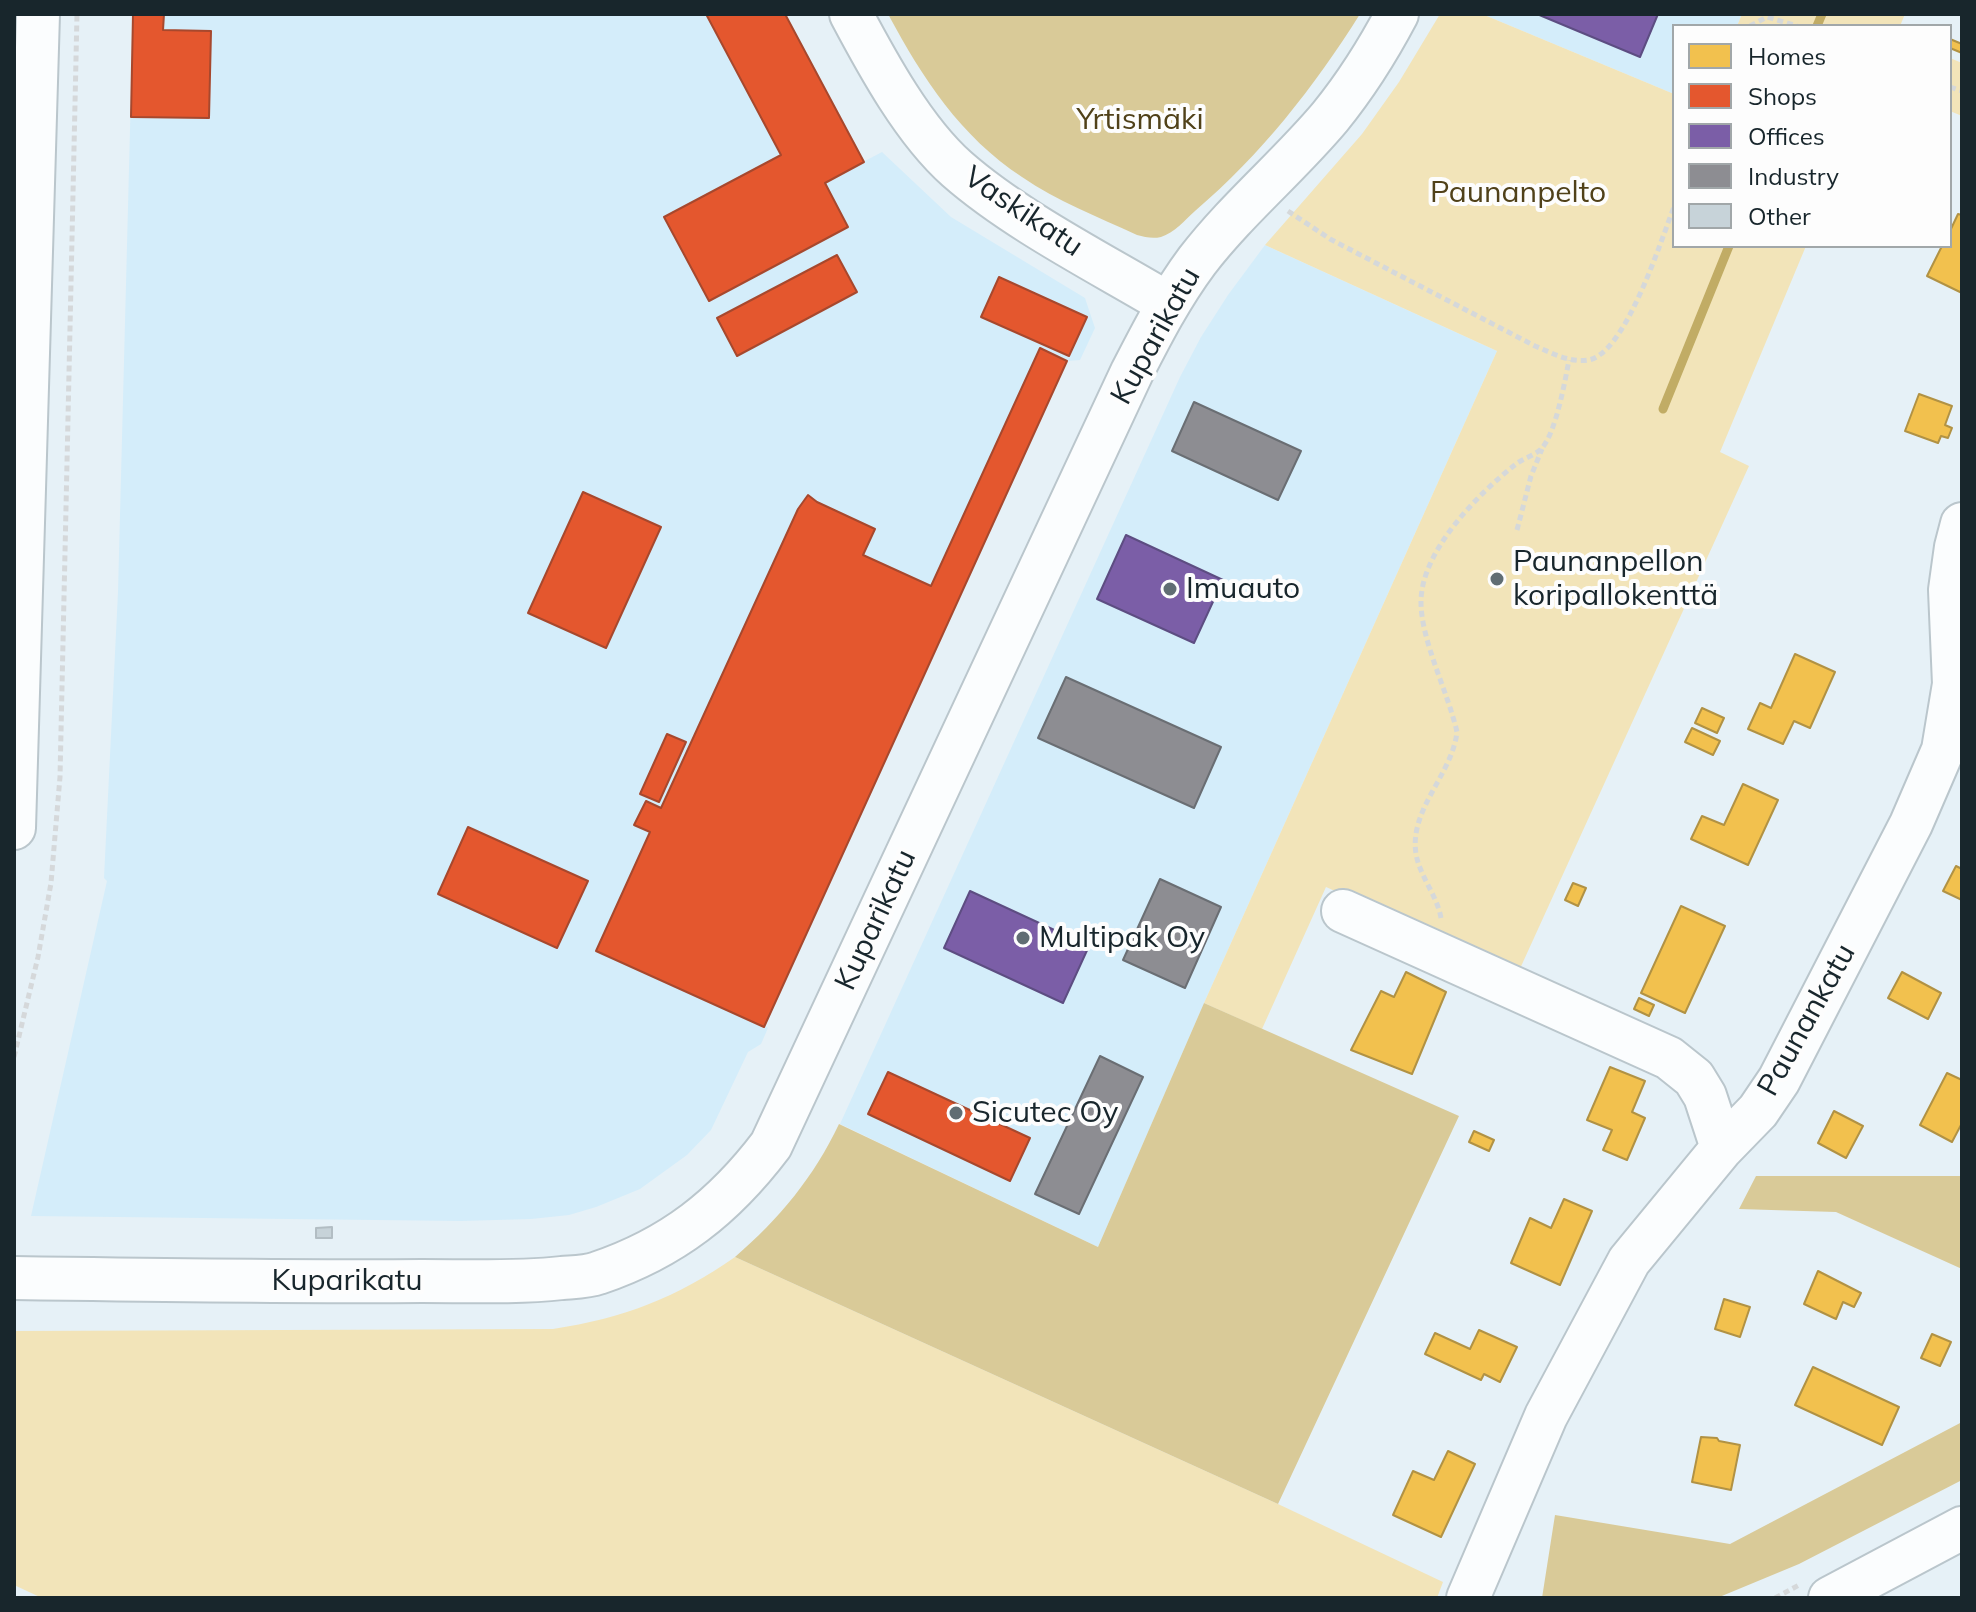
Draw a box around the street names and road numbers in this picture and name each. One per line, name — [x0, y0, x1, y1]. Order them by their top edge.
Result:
street label: Vaskikatu — [957, 159, 1089, 265]
street label: Kuparikatu — [1104, 261, 1208, 411]
street label: Kuparikatu — [828, 844, 924, 996]
street label: Paunankatu — [1750, 938, 1864, 1102]
street label: Kuparikatu — [271, 1263, 423, 1299]

